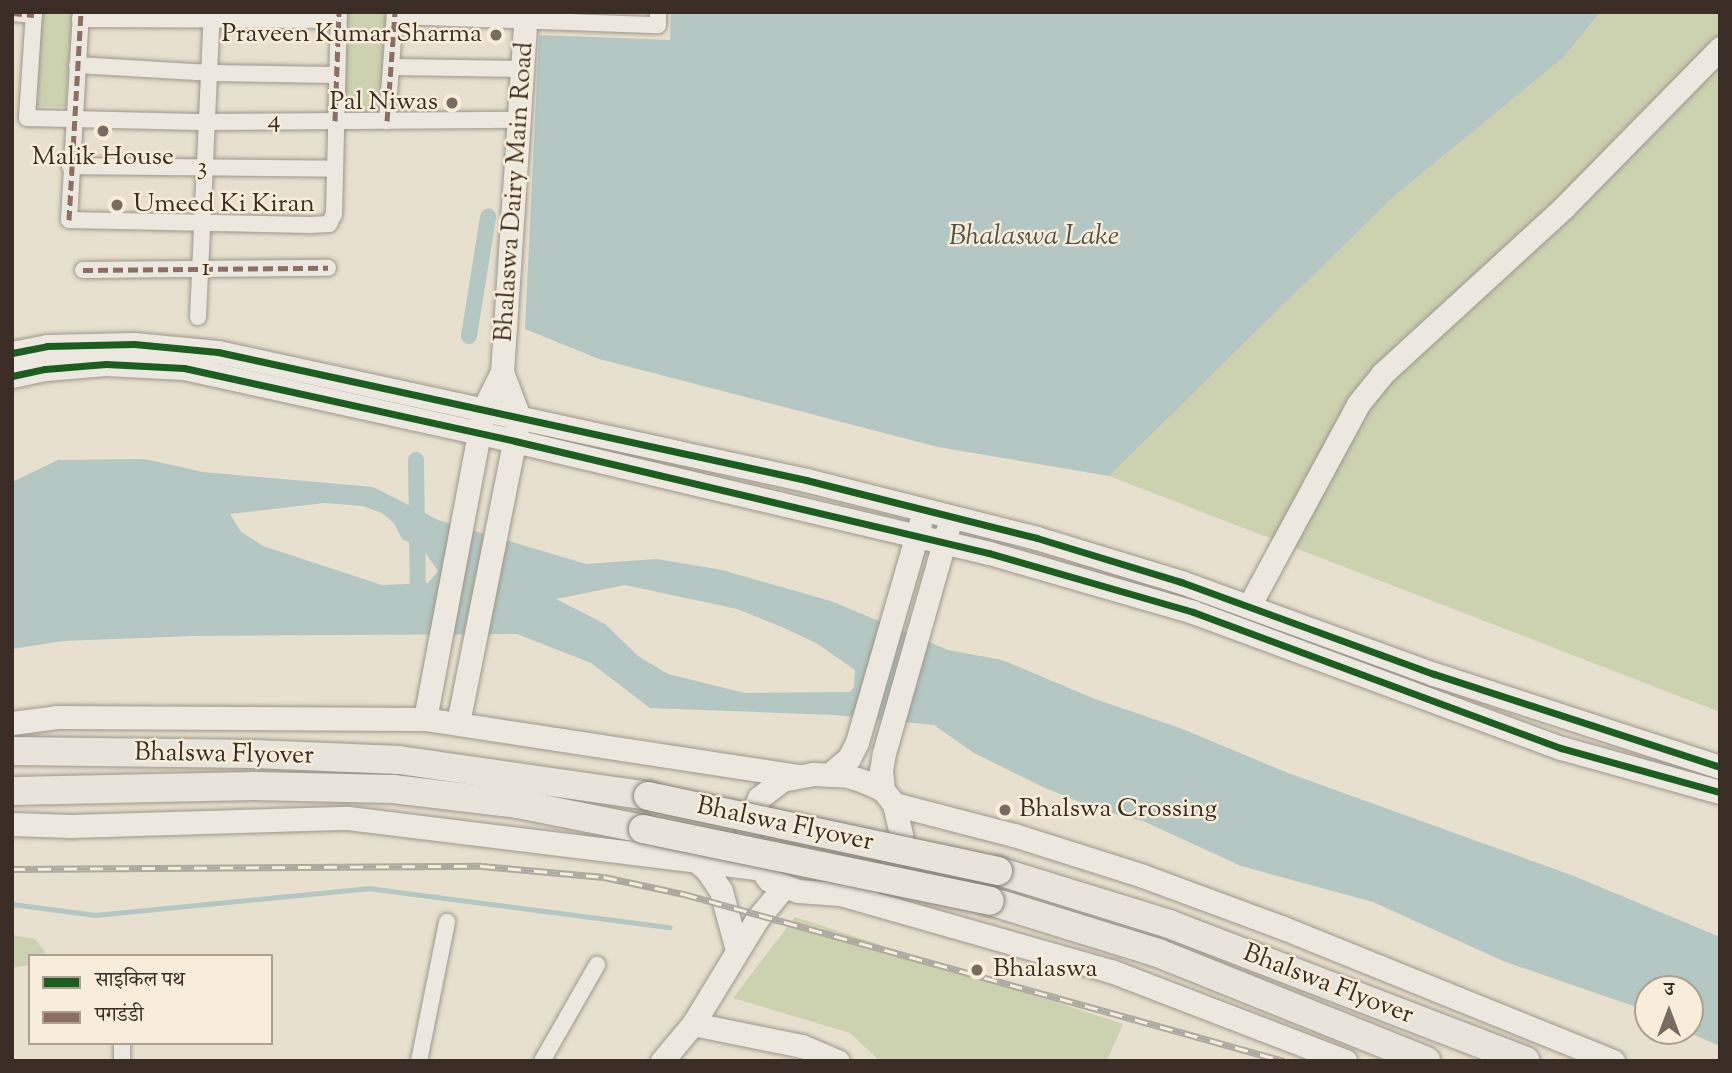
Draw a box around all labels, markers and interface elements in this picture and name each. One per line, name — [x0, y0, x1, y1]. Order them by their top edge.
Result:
place label: Praveen Kumar Sharma — [221, 19, 482, 51]
marker: Praveen Kumar Sharma — [488, 27, 504, 43]
street label: Bhalaswa Dairy Main Road — [489, 41, 541, 343]
place label: Pal Niwas — [329, 87, 438, 119]
marker: Pal Niwas — [444, 95, 460, 111]
street label: 4 — [267, 105, 281, 137]
marker: Malik House — [95, 123, 111, 139]
place label: Malik House — [32, 142, 174, 174]
street label: 3 — [196, 152, 208, 184]
place label: Umeed Ki Kiran — [133, 189, 315, 221]
marker: Umeed Ki Kiran — [107, 195, 127, 215]
water label: Bhalaswa Lake — [949, 220, 1119, 254]
street label: 1 — [202, 253, 210, 285]
street label: Bhalswa Flyover — [134, 738, 314, 772]
street label: Bhalswa Flyover — [694, 791, 876, 859]
place label: Bhalswa Crossing — [1019, 794, 1217, 826]
marker: Bhalswa Crossing — [997, 802, 1013, 818]
street label: Bhalswa Flyover — [1238, 938, 1418, 1032]
legend — [28, 954, 273, 1045]
place label: Bhalaswa — [993, 954, 1097, 986]
marker: Bhalaswa — [967, 960, 987, 980]
text: साइकिल पथ — [95, 966, 185, 996]
north arrow — [1634, 975, 1704, 1045]
text: उ — [1664, 977, 1674, 1004]
text: पगडंडी — [95, 1001, 144, 1031]

